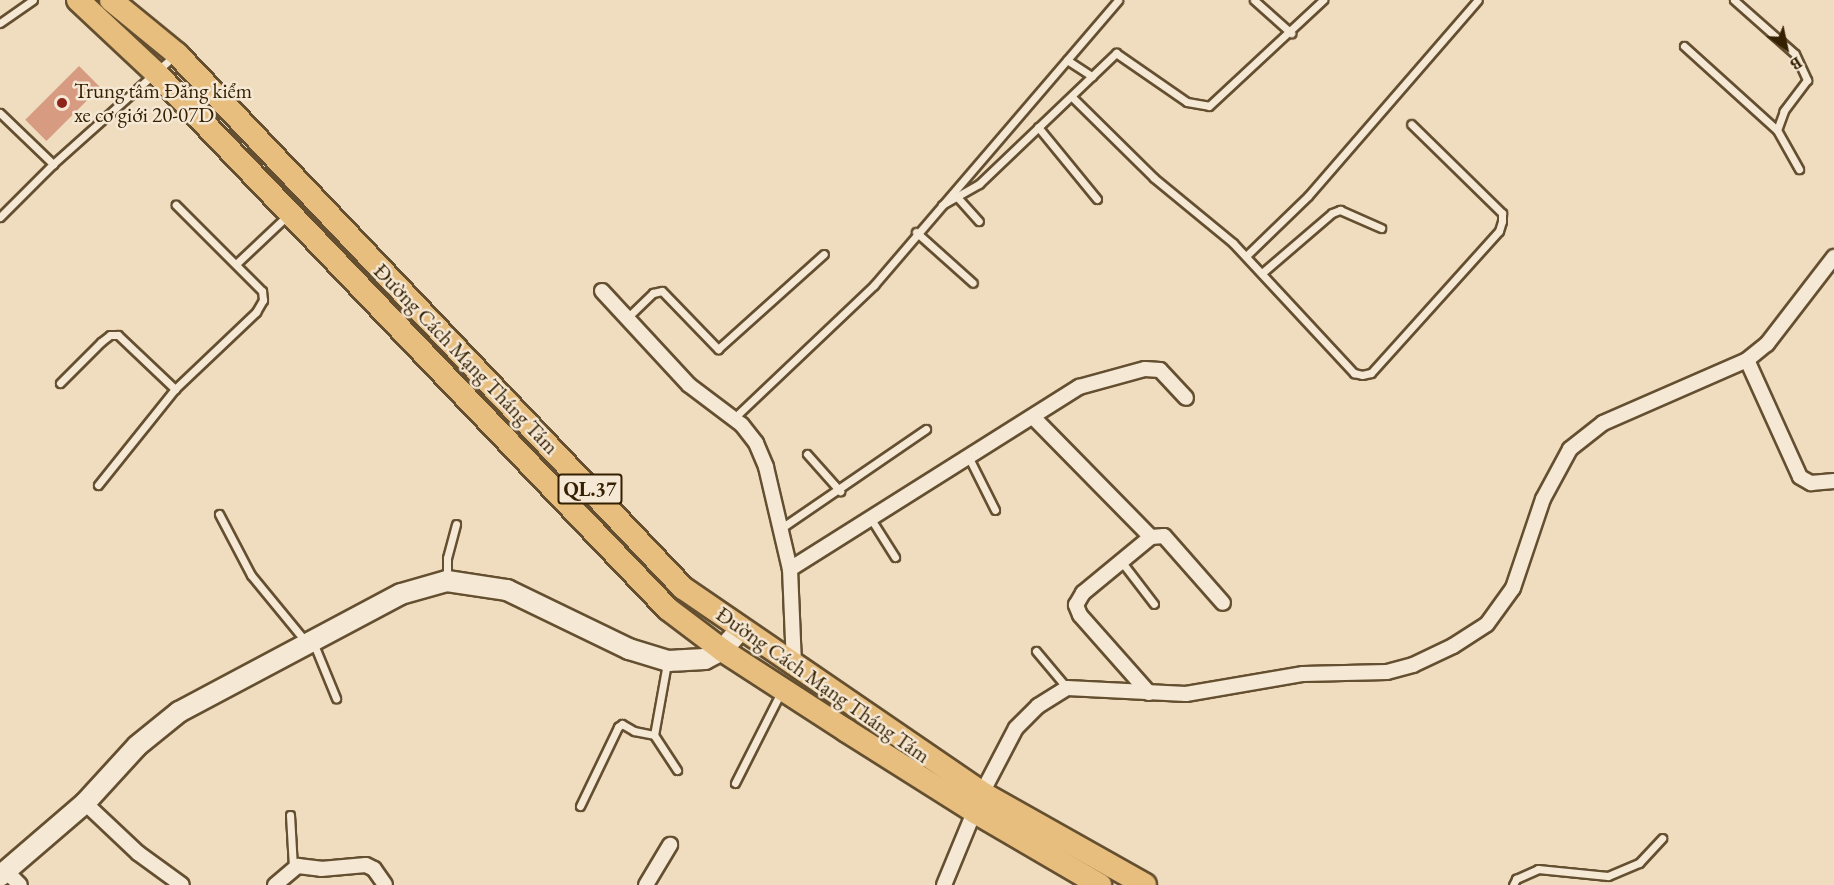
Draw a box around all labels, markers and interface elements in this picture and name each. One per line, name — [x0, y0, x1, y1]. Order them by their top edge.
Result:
north arrow — [1756, 18, 1816, 78]
text: B — [1786, 52, 1806, 75]
place label: Trung tâm Đăng kiểm xe cơ giới 20-07D — [74, 78, 252, 128]
marker: Trung tâm Đăng kiểm xe cơ giới 20-07D — [55, 96, 69, 110]
street label: Đường Cách Mạng Tháng Tám — [368, 259, 564, 459]
road number: QL.37 — [557, 472, 623, 506]
street label: Đường Cách Mạng Tháng Tám — [711, 602, 935, 768]

